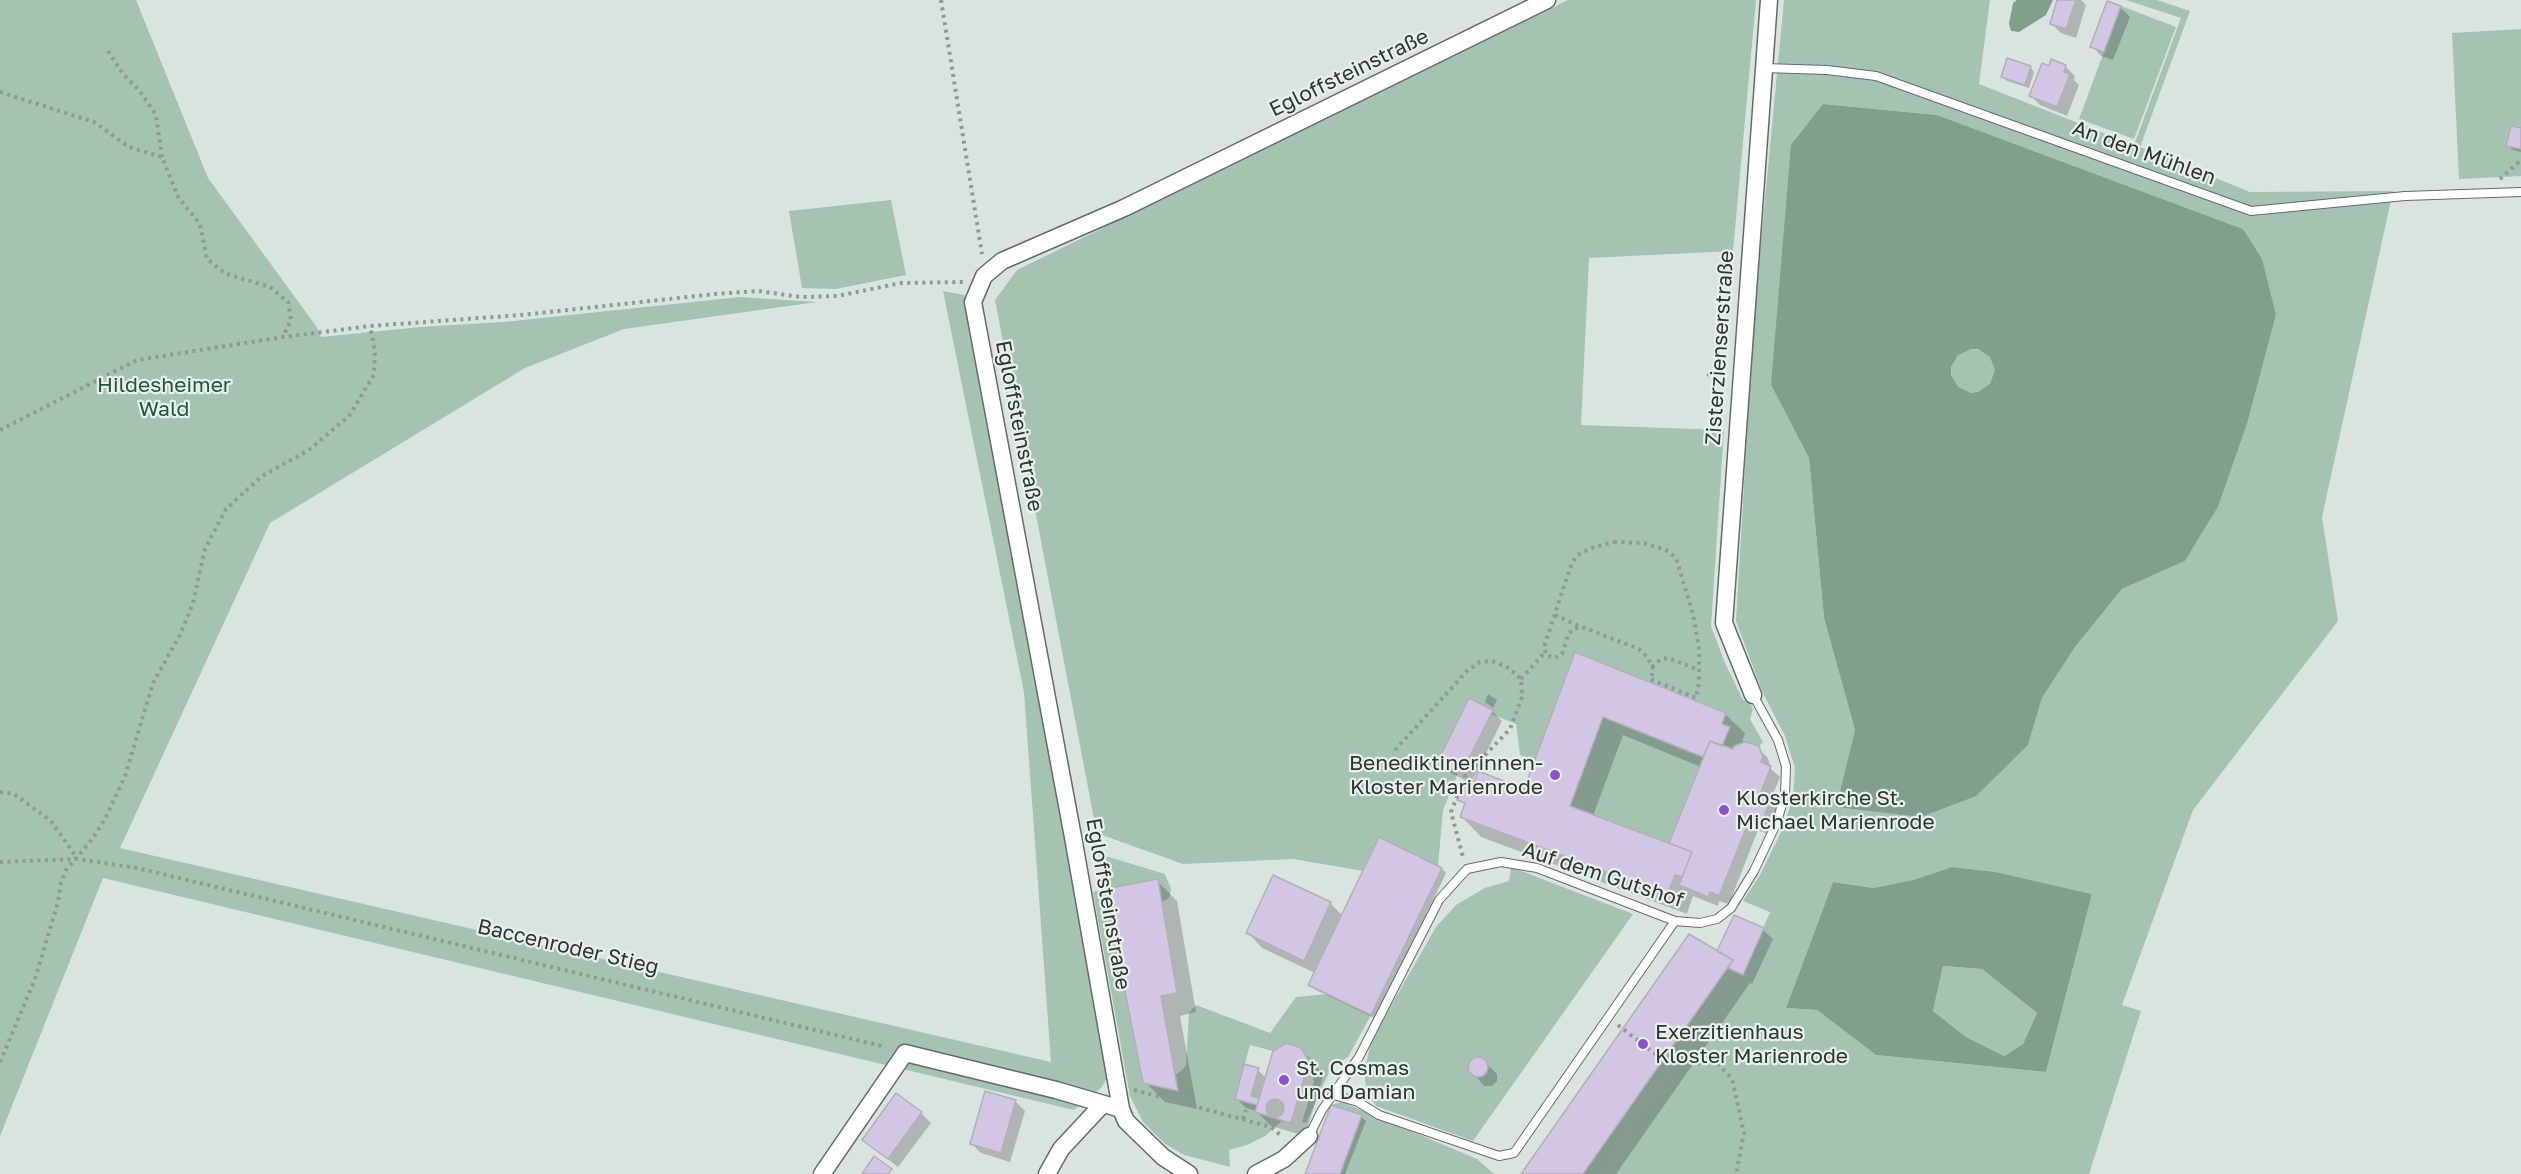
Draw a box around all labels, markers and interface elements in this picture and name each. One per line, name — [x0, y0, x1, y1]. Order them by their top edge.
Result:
street label: Egloffsteinstraße — [1265, 24, 1433, 122]
street label: An den Mühlen — [2069, 115, 2219, 191]
street label: Zisterzienserstraße — [1701, 250, 1739, 446]
street label: Egloffsteinstraße — [990, 338, 1048, 514]
park label: Hildesheimer Wald — [97, 372, 231, 422]
place label: Benediktinerinnen- Kloster Marienrode — [1349, 750, 1543, 800]
marker: Benediktinerinnen- Kloster Marienrode — [1548, 768, 1562, 782]
place label: Klosterkirche St. Michael Marienrode — [1736, 785, 1935, 835]
marker: Klosterkirche St. Michael Marienrode — [1717, 803, 1731, 817]
street label: Egloffsteinstraße — [1080, 816, 1136, 992]
street label: Auf dem Gutshof — [1519, 837, 1687, 913]
street label: Baccenroder Stieg — [475, 914, 661, 980]
place label: Exerzitienhaus Kloster Marienrode — [1655, 1019, 1848, 1069]
marker: Exerzitienhaus Kloster Marienrode — [1636, 1037, 1650, 1051]
place label: St. Cosmas und Damian — [1296, 1055, 1415, 1105]
marker: St. Cosmas und Damian — [1277, 1073, 1291, 1087]

